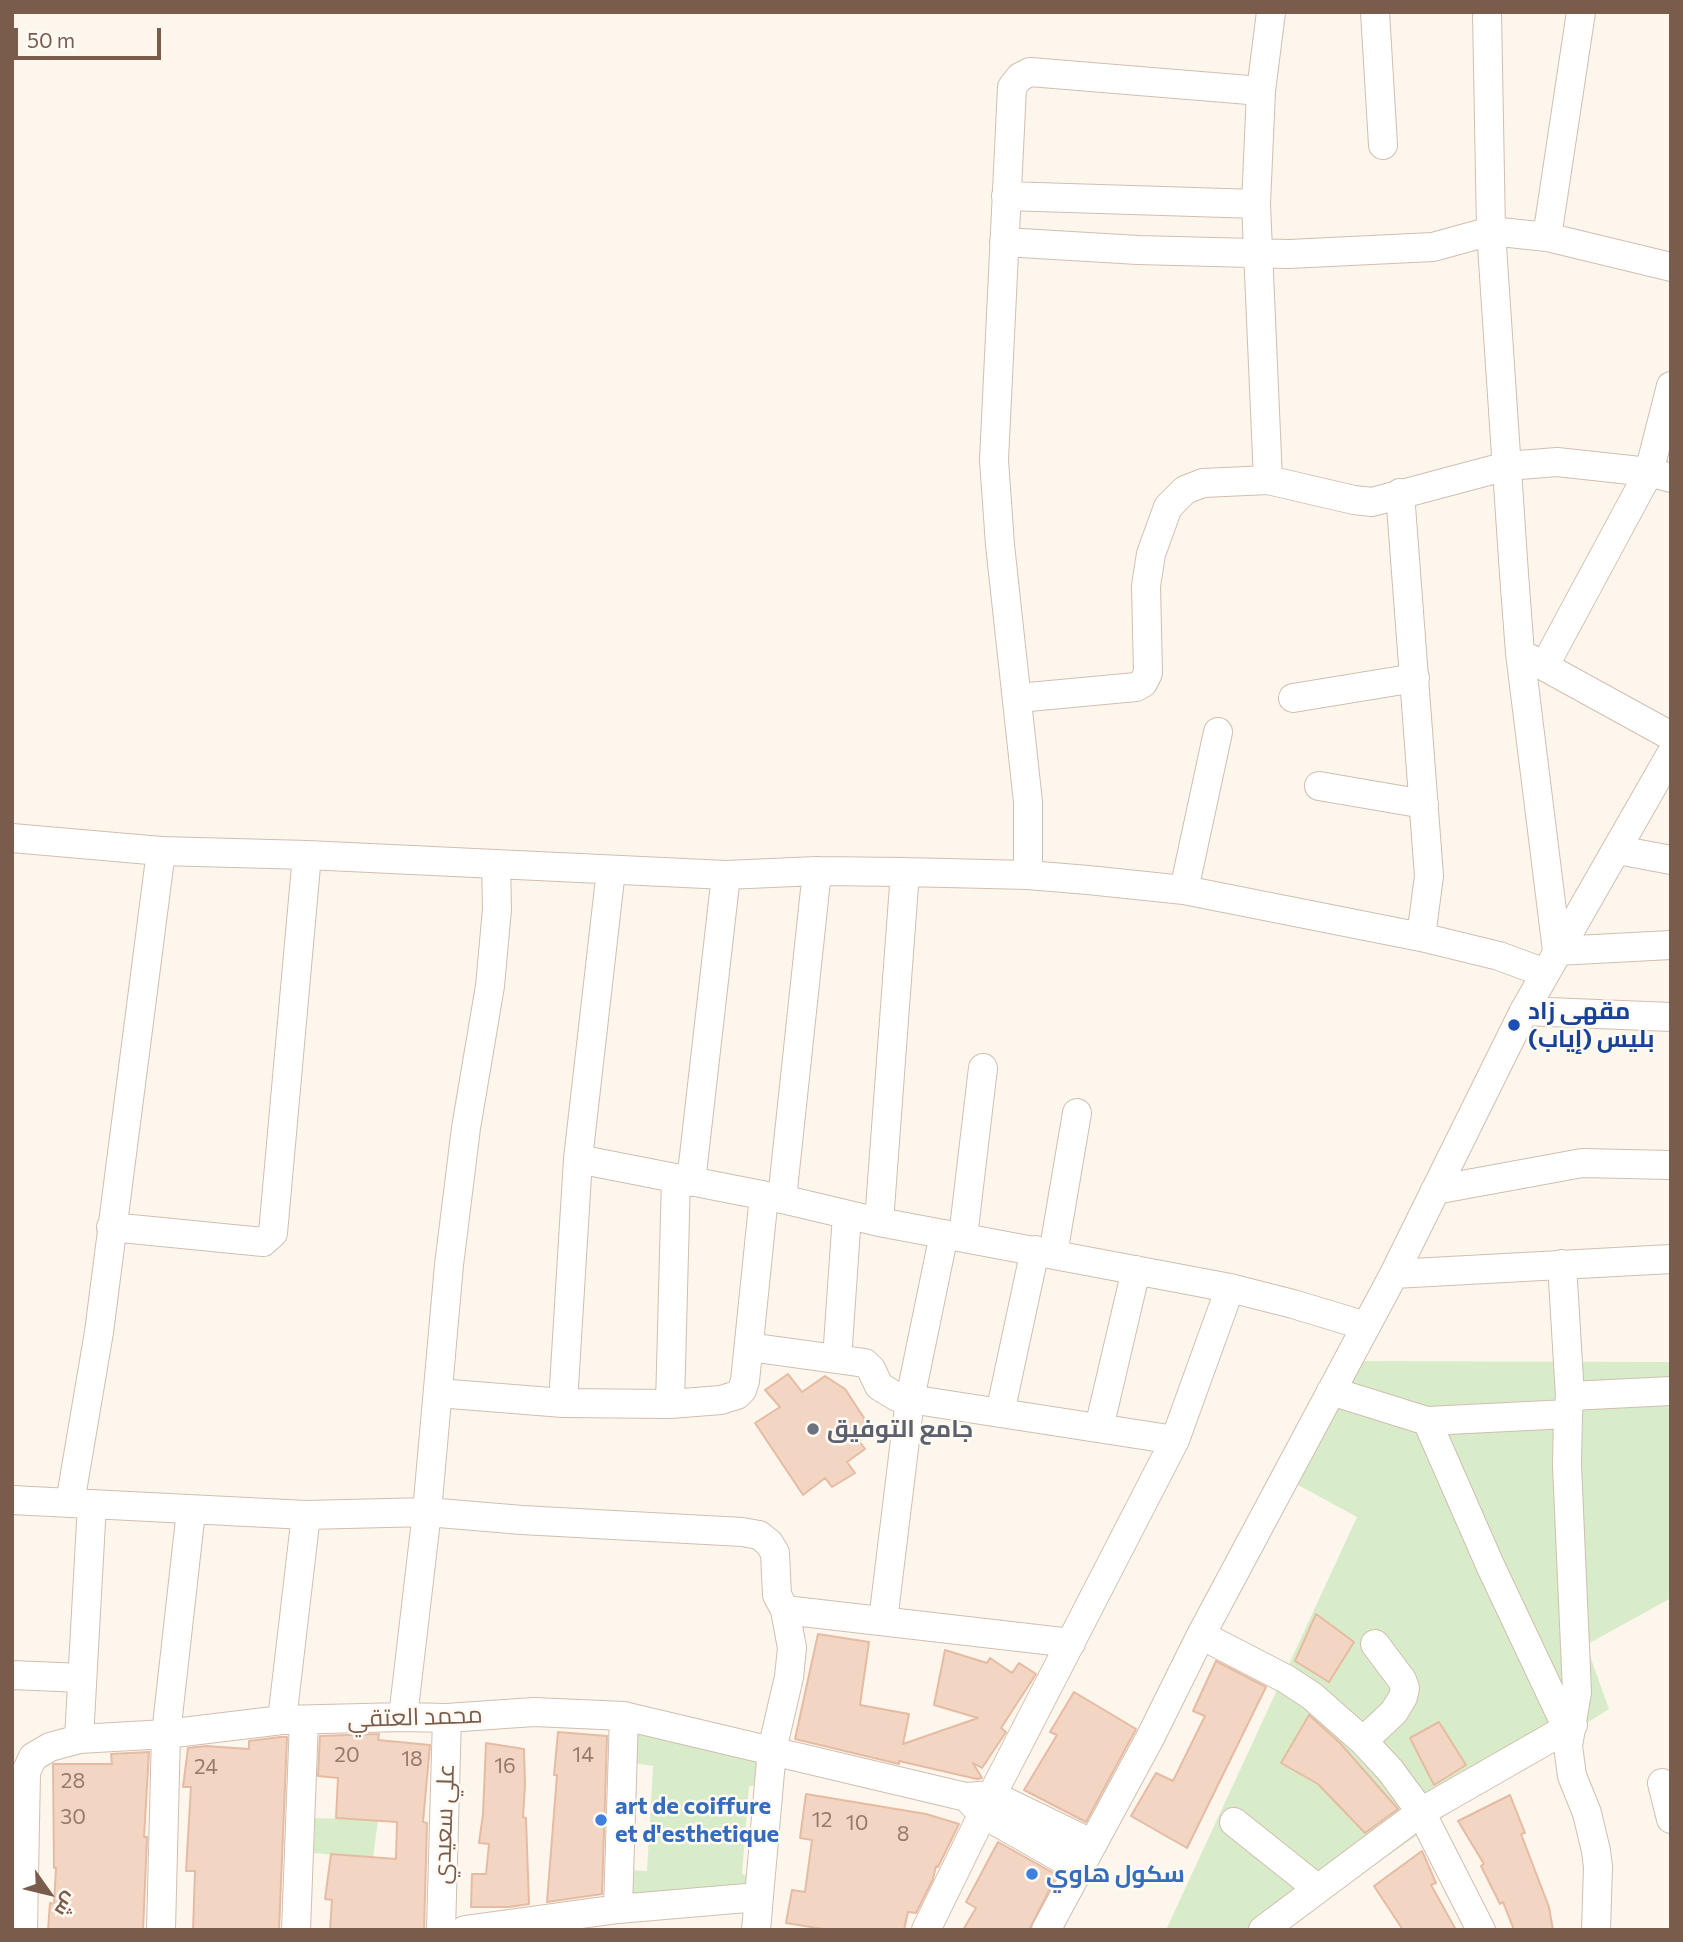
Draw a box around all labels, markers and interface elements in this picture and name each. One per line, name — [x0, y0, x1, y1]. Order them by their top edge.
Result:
scale bar — [18, 14, 164, 58]
text: 50 m — [27, 27, 75, 52]
place label: مقهى زاد بليس (إياب) — [1528, 997, 1655, 1053]
marker: مقهى زاد بليس (إياب) — [1506, 1017, 1522, 1033]
place label: جامع التوفيق — [827, 1415, 973, 1443]
marker: جامع التوفيق — [805, 1421, 821, 1437]
street label: محمد العتقي — [347, 1700, 483, 1734]
house number: 20 — [334, 1742, 360, 1768]
house number: 14 — [572, 1742, 594, 1768]
house number: 18 — [401, 1746, 423, 1772]
house number: 16 — [494, 1753, 516, 1779]
house number: 24 — [194, 1754, 218, 1780]
street label: علي سعيدي — [428, 1763, 460, 1885]
house number: 28 — [61, 1768, 85, 1794]
place label: art de coiffure et d'esthetique — [615, 1792, 779, 1848]
house number: 30 — [60, 1804, 86, 1830]
house number: 12 — [812, 1807, 832, 1833]
house number: 10 — [846, 1810, 868, 1836]
marker: art de coiffure et d'esthetique — [593, 1812, 609, 1828]
house number: 8 — [897, 1821, 909, 1847]
north arrow — [14, 1858, 84, 1928]
place label: سكول هاوي — [1046, 1860, 1185, 1888]
marker: سكول هاوي — [1024, 1866, 1040, 1882]
text: ش — [50, 1888, 83, 1922]

